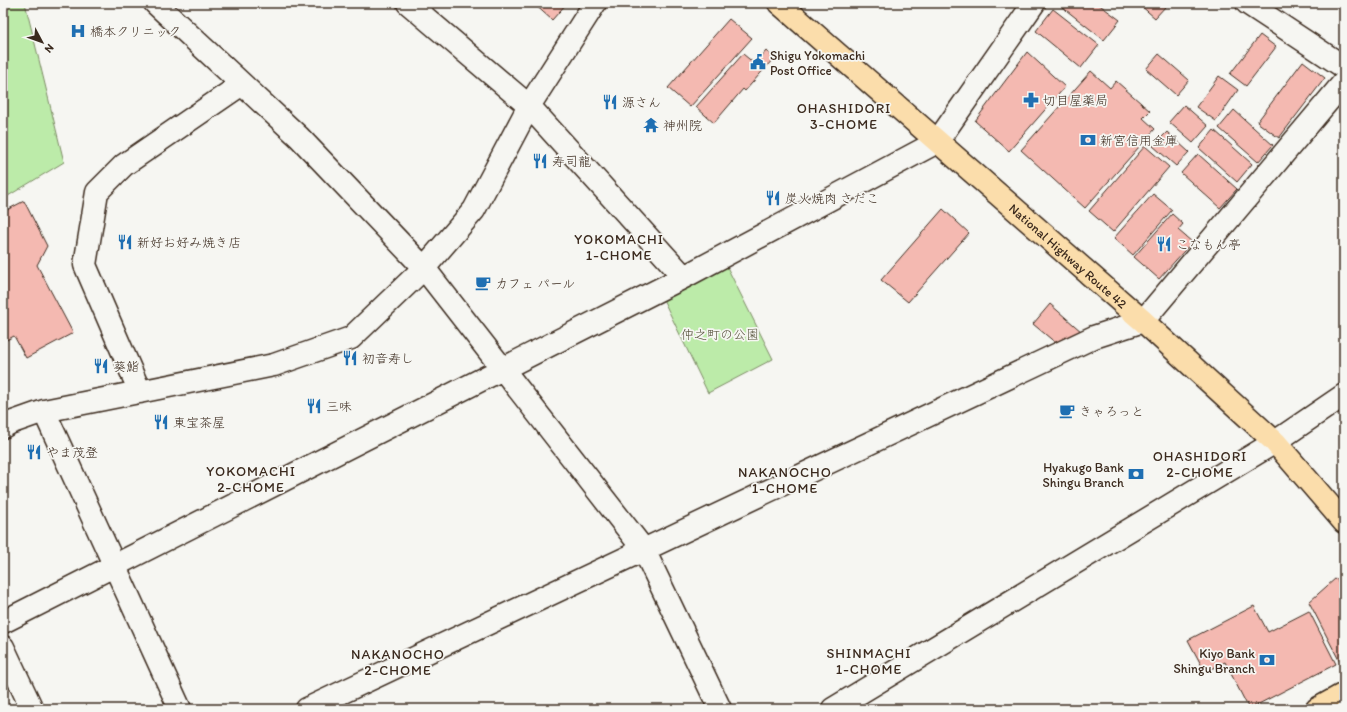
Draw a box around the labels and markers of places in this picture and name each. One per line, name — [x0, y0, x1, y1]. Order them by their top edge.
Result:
hospital icon: 橋本クリニック — [69, 22, 87, 40]
place label: 橋本クリニック — [90, 24, 181, 39]
place label: Shigu Yokomachi Post Office — [770, 48, 865, 78]
public building icon: Shigu Yokomachi Post Office — [749, 53, 767, 71]
pharmacy icon: 切目屋薬局 — [1022, 91, 1040, 109]
restaurant icon: 源さん — [601, 93, 619, 111]
place label: 切目屋薬局 — [1043, 93, 1108, 108]
place label: 源さん — [622, 95, 661, 110]
temple icon: 神州院 — [642, 116, 660, 134]
place label: 神州院 — [663, 118, 702, 133]
bank icon: 新宮信用金庫 — [1079, 131, 1097, 149]
place label: 新宮信用金庫 — [1100, 133, 1178, 148]
restaurant icon: 寿司龍 — [531, 152, 549, 170]
place label: 寿司龍 — [552, 154, 591, 169]
restaurant icon: 炭火焼肉 さだこ — [764, 189, 782, 207]
place label: 炭火焼肉 さだこ — [785, 191, 879, 206]
restaurant icon: 新好お好み焼き店 — [116, 233, 134, 251]
place label: 新好お好み焼き店 — [137, 235, 241, 250]
restaurant icon: こなもん亭 — [1155, 235, 1173, 253]
place label: こなもん亭 — [1176, 237, 1241, 252]
cafe icon: カフェ パール — [474, 274, 492, 292]
place label: カフェ パール — [495, 276, 575, 291]
restaurant icon: 初音寿し — [341, 349, 359, 367]
place label: 初音寿し — [362, 351, 414, 366]
restaurant icon: 葵鮨 — [92, 357, 110, 375]
place label: 葵鮨 — [113, 359, 139, 374]
restaurant icon: 三味 — [305, 397, 323, 415]
place label: 三味 — [326, 399, 352, 414]
cafe icon: きゃろっと — [1058, 402, 1076, 420]
place label: きゃろっと — [1079, 404, 1144, 419]
restaurant icon: 東宝茶屋 — [152, 413, 170, 431]
place label: 東宝茶屋 — [173, 415, 225, 430]
restaurant icon: やま茂登 — [25, 443, 43, 461]
place label: やま茂登 — [46, 445, 98, 460]
place label: Hyakugo Bank Shingu Branch — [1042, 460, 1124, 490]
bank icon: Hyakugo Bank Shingu Branch — [1127, 465, 1145, 483]
place label: Kiyo Bank Shingu Branch — [1173, 646, 1255, 676]
bank icon: Kiyo Bank Shingu Branch — [1258, 651, 1276, 669]

